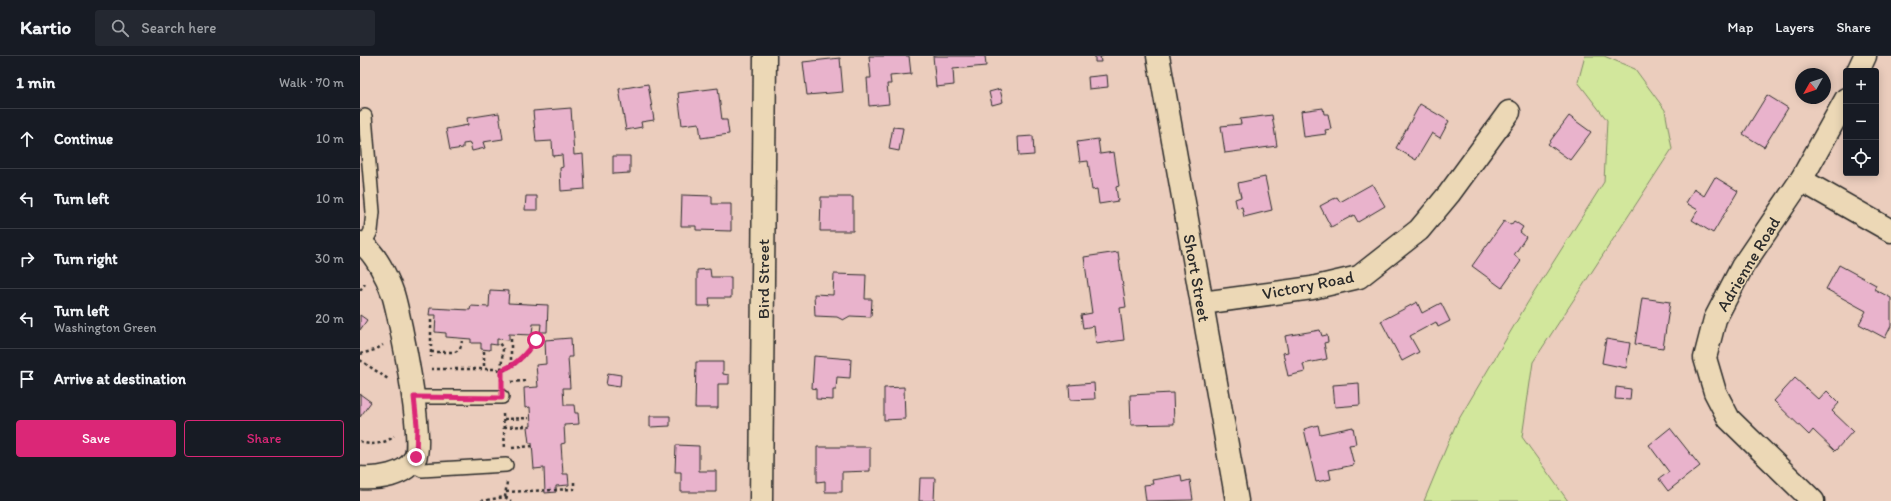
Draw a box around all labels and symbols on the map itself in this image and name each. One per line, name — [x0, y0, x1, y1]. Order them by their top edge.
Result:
north arrow — [1795, 68, 1831, 104]
street label: Adrienne Road — [1712, 213, 1784, 315]
street label: Short Street — [1179, 232, 1215, 324]
street label: Bird Street — [753, 238, 773, 319]
street label: Victory Road — [1261, 266, 1355, 304]
route start — [527, 331, 545, 349]
route end — [407, 448, 425, 466]

